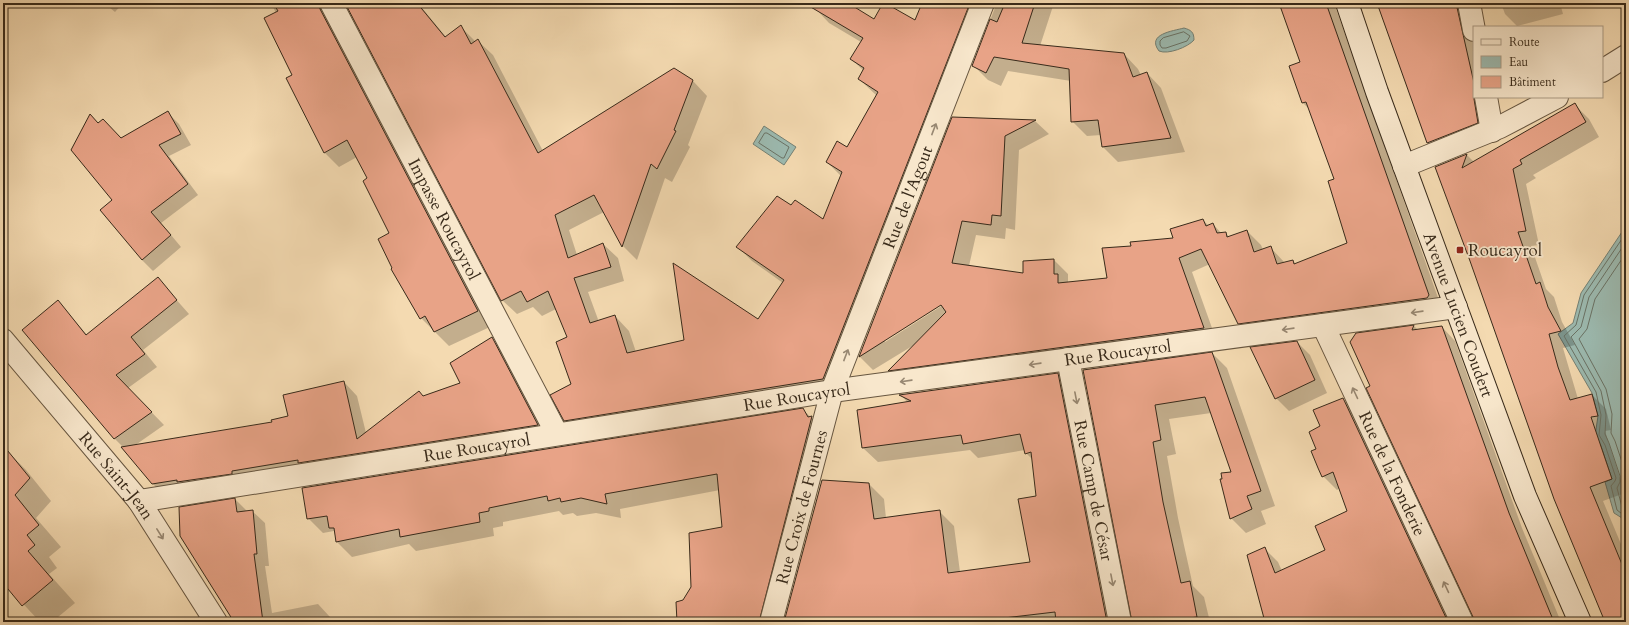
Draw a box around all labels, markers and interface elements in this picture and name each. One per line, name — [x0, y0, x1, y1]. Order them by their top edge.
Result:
legend — [1473, 26, 1603, 98]
text: Route — [1509, 34, 1540, 50]
text: Eau — [1509, 54, 1529, 70]
text: Bâtiment — [1509, 74, 1556, 90]
one-way arrow — [930, 124, 938, 136]
street label: Rue de l'Agout — [878, 142, 939, 252]
street label: Impasse Roucayrol — [402, 154, 486, 285]
street label: Avenue Lucien Coudert — [1417, 229, 1499, 401]
place label: Roucayrol — [1468, 239, 1543, 262]
marker: Roucayrol — [1455, 245, 1465, 255]
one-way arrow — [1411, 308, 1424, 316]
one-way arrow — [1282, 326, 1295, 333]
street label: Rue Roucayrol — [1063, 334, 1173, 372]
one-way arrow — [842, 349, 850, 361]
one-way arrow — [1029, 360, 1042, 368]
one-way arrow — [900, 377, 913, 385]
street label: Rue Roucayrol — [742, 378, 852, 417]
one-way arrow — [1351, 387, 1358, 399]
one-way arrow — [1072, 391, 1080, 404]
street label: Rue de la Fonderie — [1353, 408, 1431, 540]
street label: Rue Camp de César — [1068, 418, 1119, 564]
street label: Rue Saint-Jean — [73, 427, 159, 524]
street label: Rue Croix de Fournes — [771, 427, 833, 587]
street label: Rue Roucayrol — [422, 428, 532, 468]
one-way arrow — [156, 528, 164, 539]
one-way arrow — [1108, 573, 1116, 586]
one-way arrow — [1442, 581, 1449, 593]

